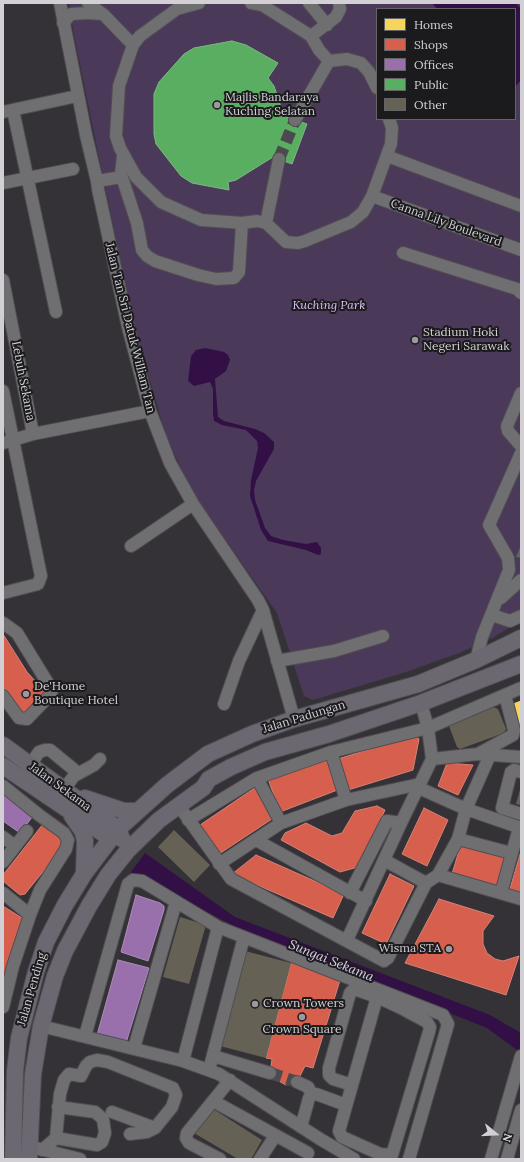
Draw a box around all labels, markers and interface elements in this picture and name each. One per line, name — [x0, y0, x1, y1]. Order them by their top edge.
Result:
legend — [376, 8, 516, 120]
text: Homes — [414, 17, 453, 32]
text: Shops — [414, 37, 448, 52]
text: Offices — [414, 57, 454, 72]
text: Public — [414, 77, 448, 92]
place label: Majlis Bandaraya Kuching Selatan — [225, 91, 319, 119]
text: Other — [414, 97, 447, 112]
marker: Majlis Bandaraya Kuching Selatan — [212, 100, 222, 110]
street label: Canna Lily Boulevard — [388, 196, 504, 250]
street label: Jalan Tan Sri Datuk William Tan — [102, 241, 158, 415]
park label: Kuching Park — [292, 299, 366, 313]
place label: Stadium Hoki Negeri Sarawak — [423, 326, 510, 354]
marker: Stadium Hoki Negeri Sarawak — [410, 335, 420, 345]
street label: Lebuh Sekama — [8, 340, 38, 422]
place label: De'Home Boutique Hotel — [34, 680, 118, 708]
marker: De'Home Boutique Hotel — [21, 689, 31, 699]
street label: Jalan Padungan — [261, 698, 347, 736]
street label: Jalan Sekama — [26, 760, 94, 814]
water label: Sungai Sekama — [286, 937, 376, 985]
place label: Wisma STA — [379, 942, 441, 956]
marker: Wisma STA — [444, 944, 454, 954]
street label: Jalan Pending — [15, 951, 49, 1027]
place label: Crown Towers — [263, 997, 344, 1011]
marker: Crown Towers — [250, 999, 260, 1009]
marker: Crown Square — [297, 1012, 307, 1022]
place label: Crown Square — [262, 1023, 342, 1037]
north arrow — [476, 1114, 516, 1154]
text: N — [499, 1131, 515, 1144]

